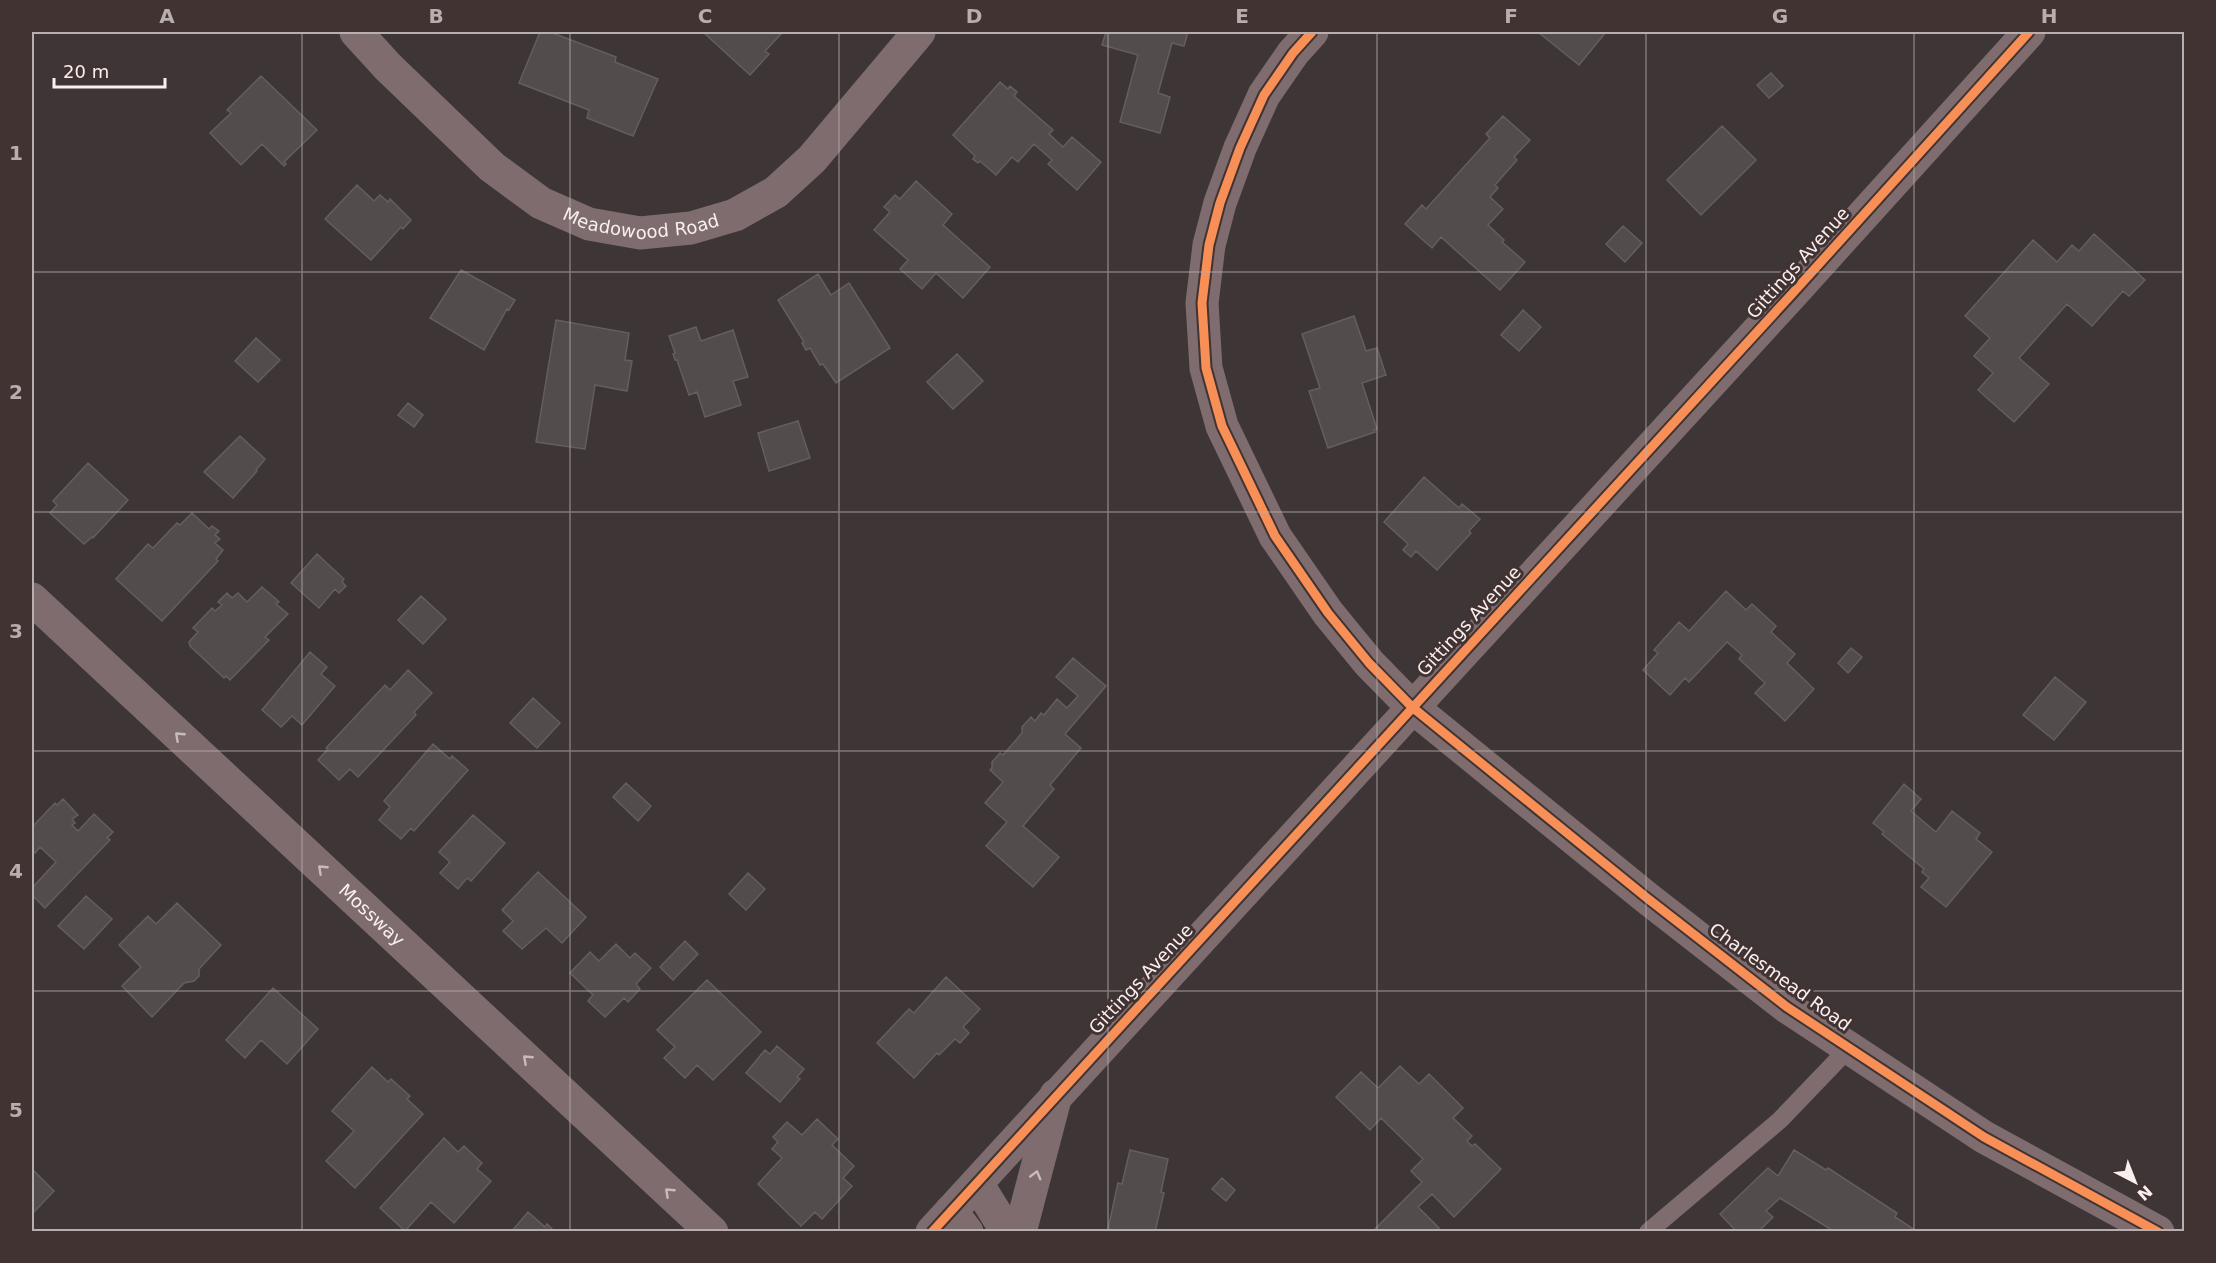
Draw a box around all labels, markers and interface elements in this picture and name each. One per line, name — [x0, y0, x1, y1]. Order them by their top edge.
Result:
text: A — [159, 4, 175, 28]
text: B — [428, 4, 444, 28]
text: C — [698, 4, 712, 28]
text: D — [966, 4, 982, 28]
text: E — [1235, 4, 1249, 28]
text: F — [1504, 4, 1518, 28]
text: G — [1772, 4, 1788, 28]
text: H — [2041, 4, 2057, 28]
scale bar — [54, 51, 165, 89]
text: 20 m — [63, 61, 109, 82]
text: 1 — [9, 141, 23, 165]
street label: Meadowood Road — [560, 203, 721, 243]
street label: Gittings Avenue — [1742, 203, 1853, 323]
text: 2 — [9, 380, 23, 404]
street label: Gittings Avenue — [1412, 561, 1525, 680]
text: 3 — [9, 619, 23, 643]
one-way arrow — [176, 732, 186, 743]
text: 4 — [9, 859, 23, 883]
one-way arrow — [319, 865, 329, 876]
street label: Mossway — [335, 879, 409, 951]
street label: Charlesmead Road — [1705, 918, 1855, 1035]
street label: Gittings Avenue — [1084, 919, 1197, 1038]
one-way arrow — [523, 1055, 533, 1066]
text: 5 — [9, 1098, 23, 1122]
north arrow — [2105, 1152, 2165, 1212]
one-way arrow — [1028, 1170, 1041, 1180]
text: N — [2133, 1181, 2156, 1204]
one-way arrow — [666, 1188, 676, 1199]

